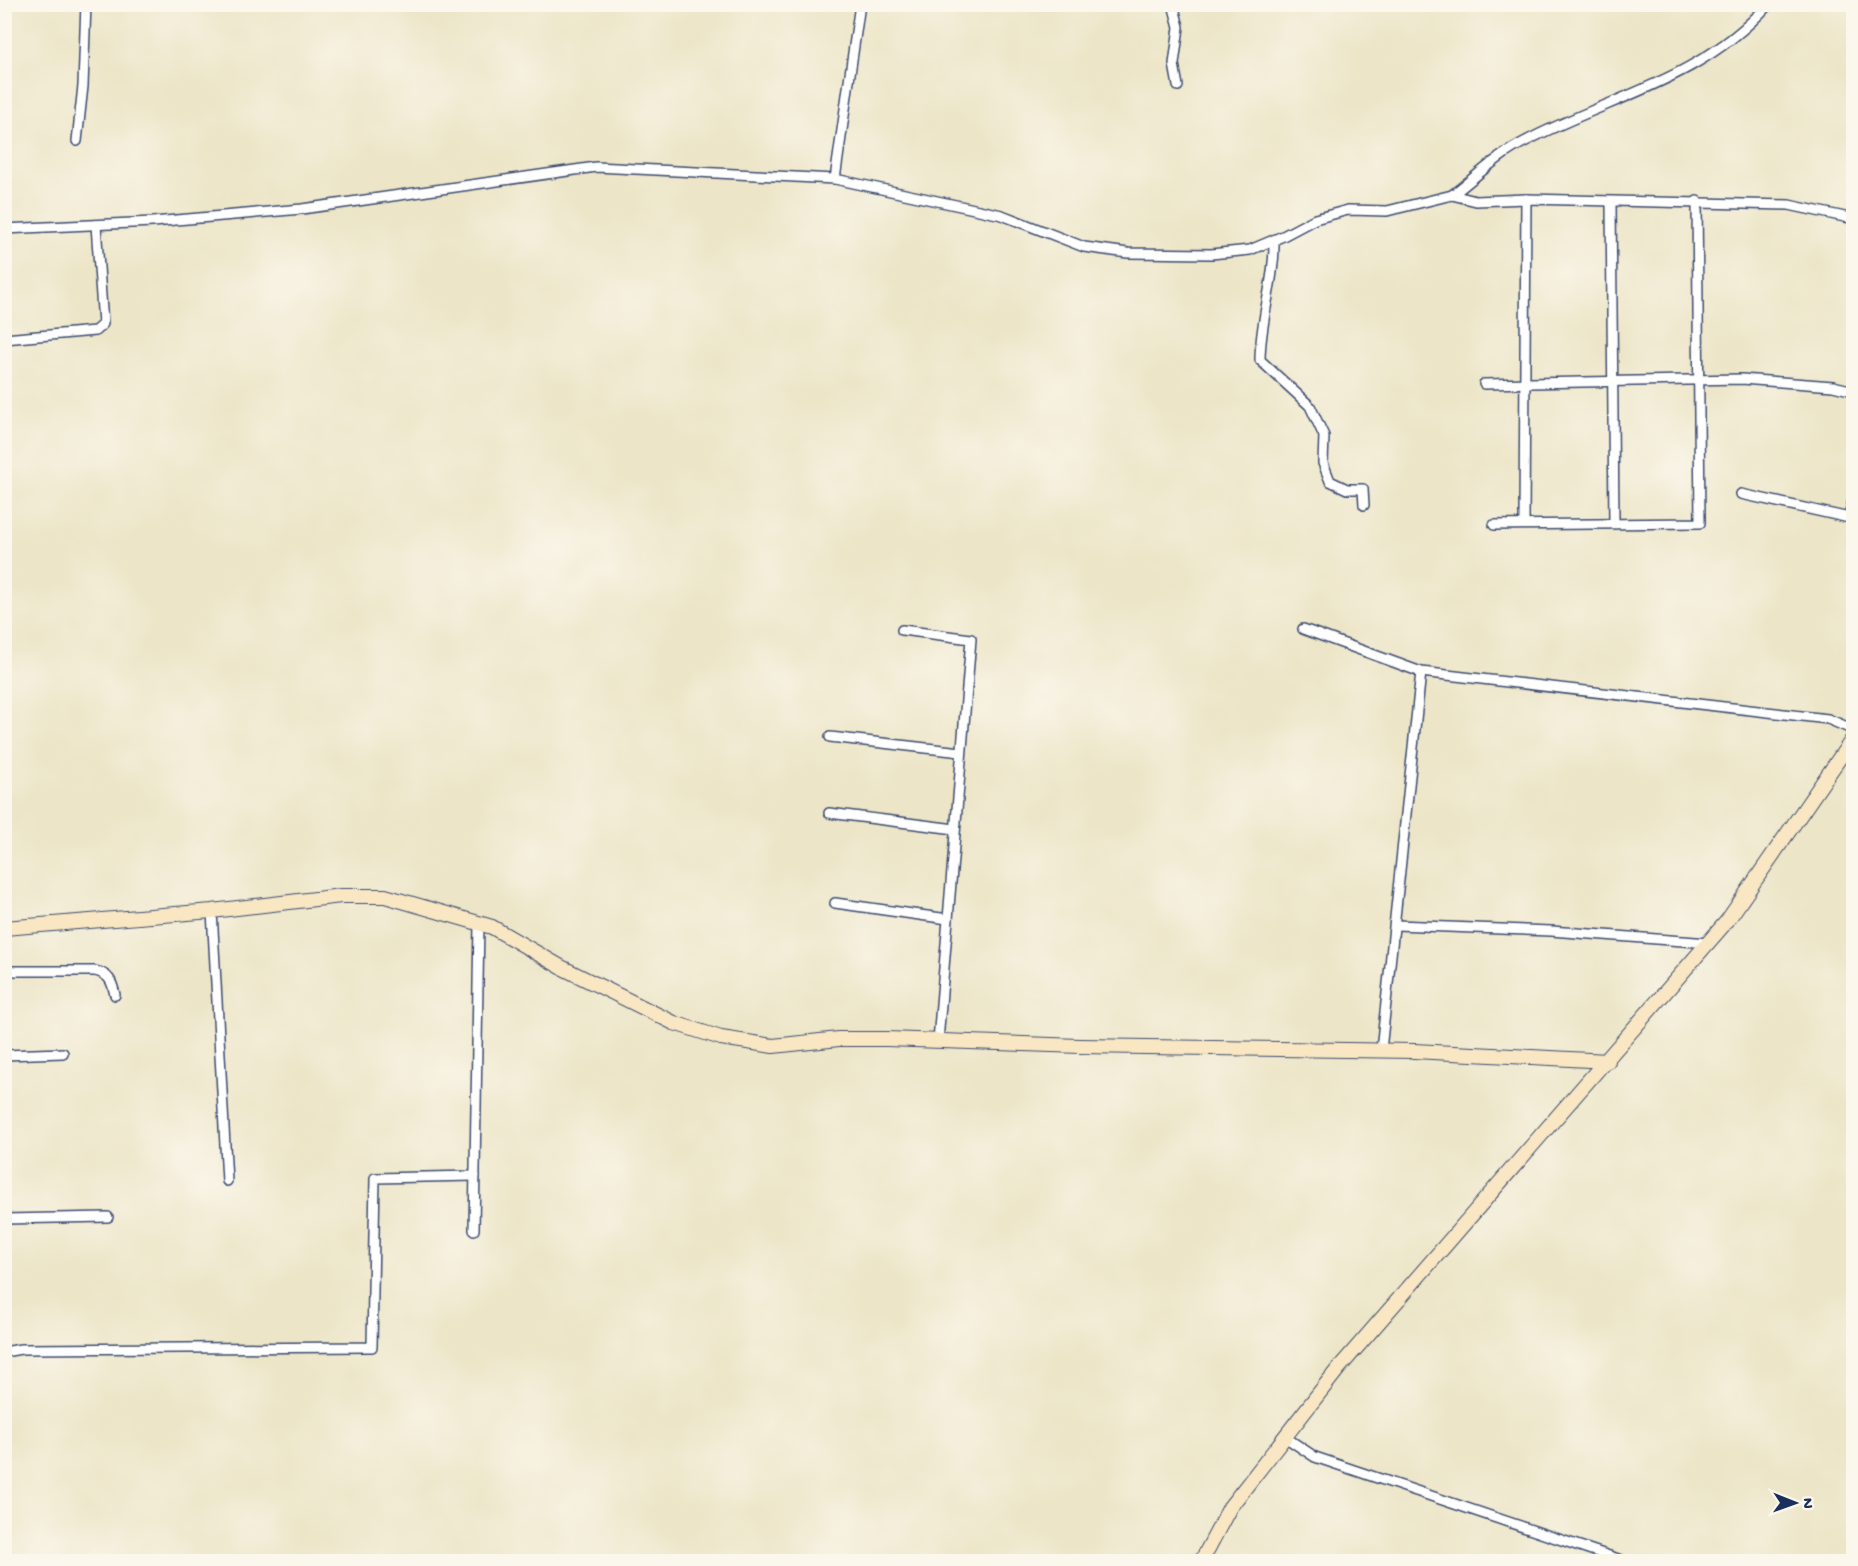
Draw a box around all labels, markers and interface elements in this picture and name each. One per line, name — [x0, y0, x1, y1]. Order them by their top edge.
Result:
north arrow — [1765, 1473, 1825, 1533]
text: N — [1797, 1498, 1816, 1509]

